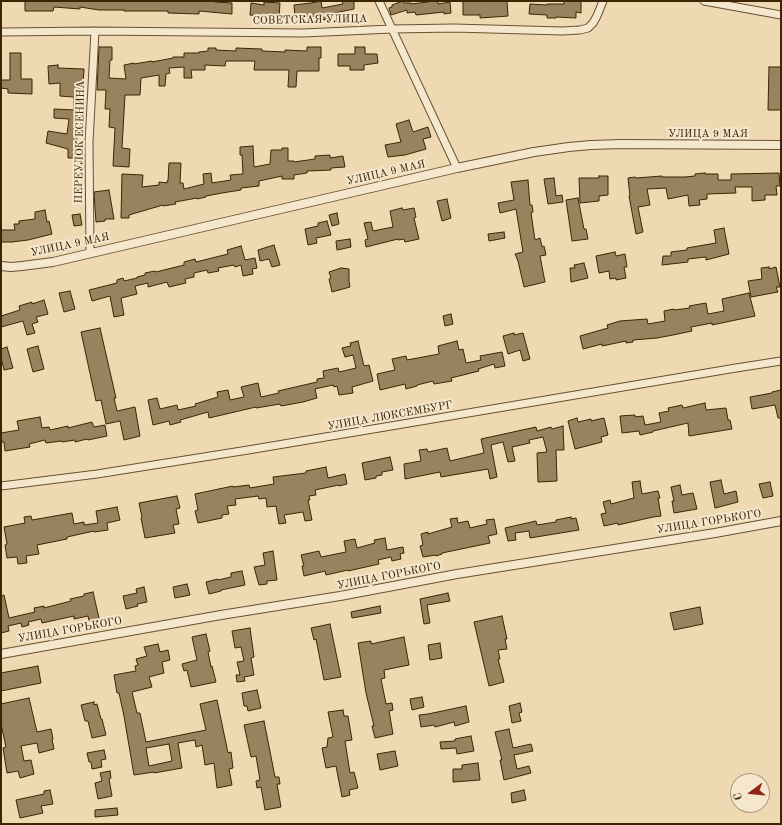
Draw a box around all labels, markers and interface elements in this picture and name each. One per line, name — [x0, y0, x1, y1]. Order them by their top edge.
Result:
street label: СОВЕТСКАЯ УЛИЦА — [253, 12, 367, 28]
street label: ПЕРЕУЛОК ЕСЕНИНА — [72, 80, 88, 204]
street label: УЛИЦА 9 МАЯ — [668, 127, 748, 141]
street label: УЛИЦА 9 МАЯ — [345, 158, 427, 188]
street label: УЛИЦА 9 МАЯ — [29, 230, 111, 260]
street label: УЛИЦА ЛЮКСЕМБУРГ — [326, 398, 454, 434]
street label: УЛИЦА ГОРЬКОГО — [656, 507, 762, 537]
street label: УЛИЦА ГОРЬКОГО — [336, 559, 442, 593]
street label: УЛИЦА ГОРЬКОГО — [17, 614, 123, 646]
north arrow — [730, 773, 770, 813]
text: С — [733, 791, 745, 801]

